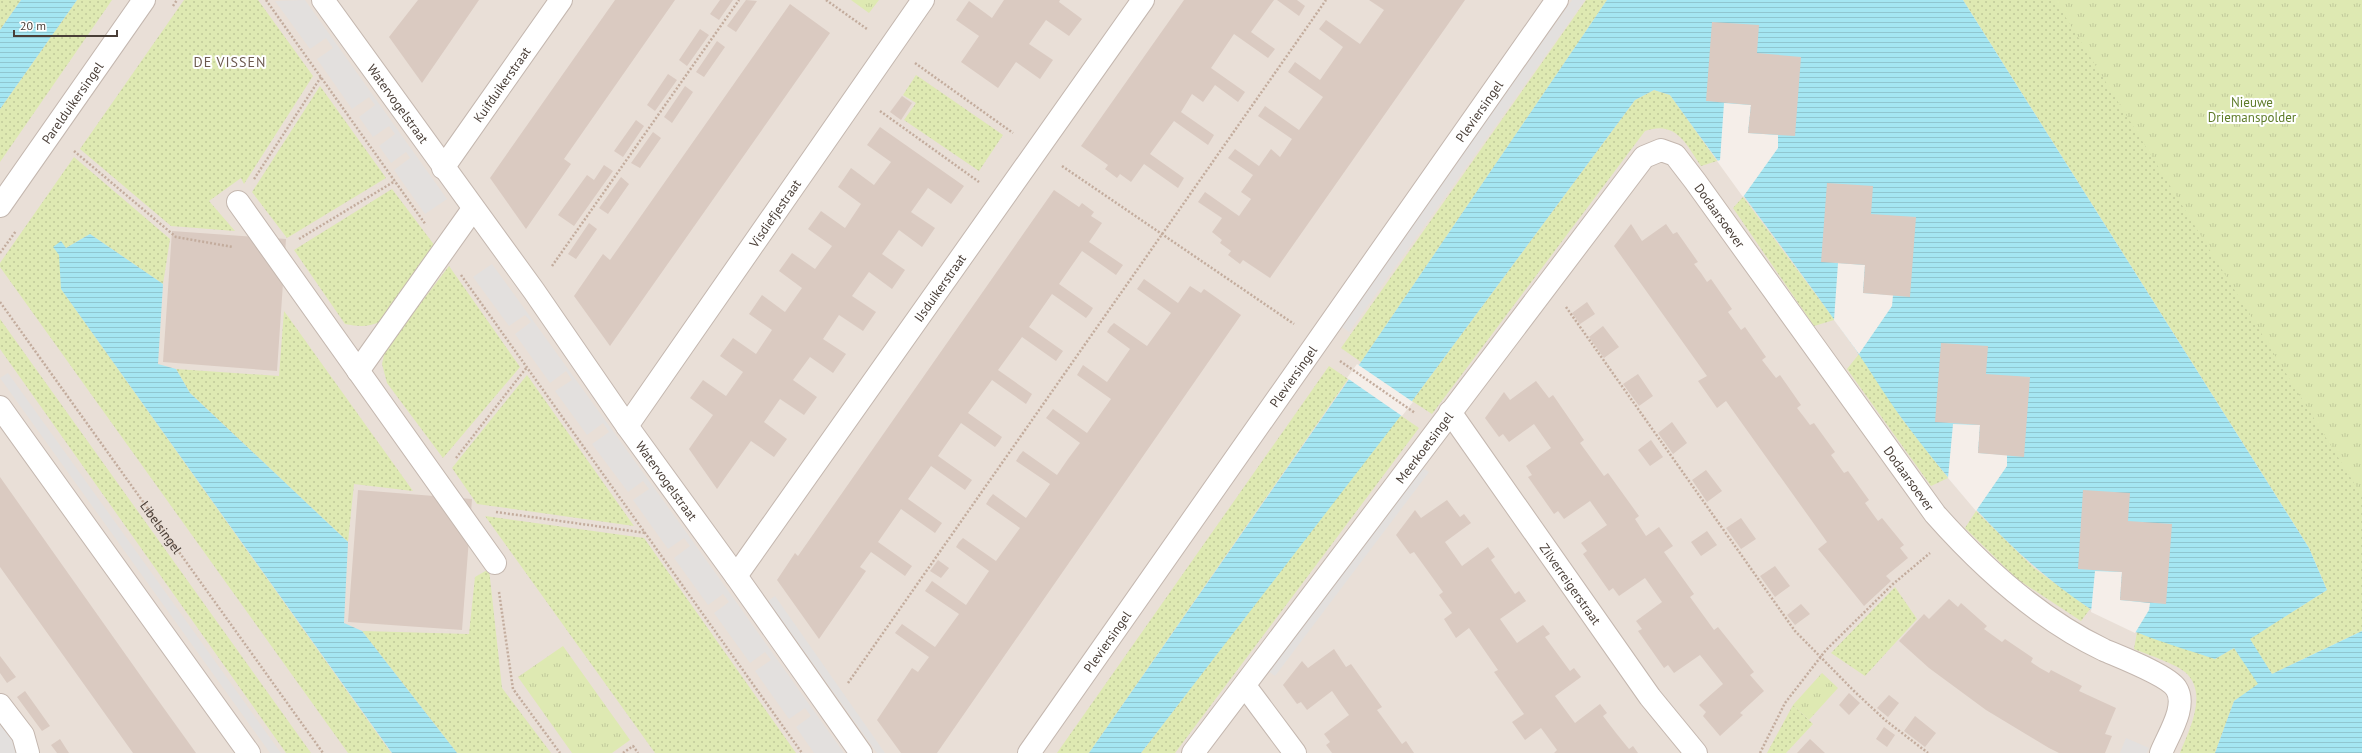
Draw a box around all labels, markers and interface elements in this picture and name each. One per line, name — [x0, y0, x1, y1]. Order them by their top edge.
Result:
scale bar — [14, 12, 117, 38]
text: 20 m — [20, 18, 46, 33]
street label: Kuifduikerstraat — [470, 43, 535, 126]
district label: DE VISSEN — [194, 53, 266, 71]
street label: Parelduikersingel — [38, 59, 107, 147]
street label: Watervogelstraat — [363, 61, 433, 147]
street label: Pleviersingel — [1452, 77, 1507, 146]
park label: Nieuwe Driemanspolder — [2208, 94, 2297, 126]
street label: Visdiefjestraat — [745, 176, 805, 252]
street label: Dodaarsoever — [1690, 180, 1749, 252]
street label: IJsduikerstraat — [910, 250, 970, 325]
street label: Pleviersingel — [1266, 342, 1321, 411]
street label: Meerkoetsingel — [1392, 409, 1457, 487]
street label: Watervogelstraat — [632, 438, 701, 525]
street label: Dodaarsoever — [1880, 443, 1938, 515]
street label: Libelsingel — [136, 498, 186, 557]
street label: Zilverreigerstraat — [1536, 540, 1605, 629]
street label: Pleviersingel — [1080, 608, 1135, 676]

